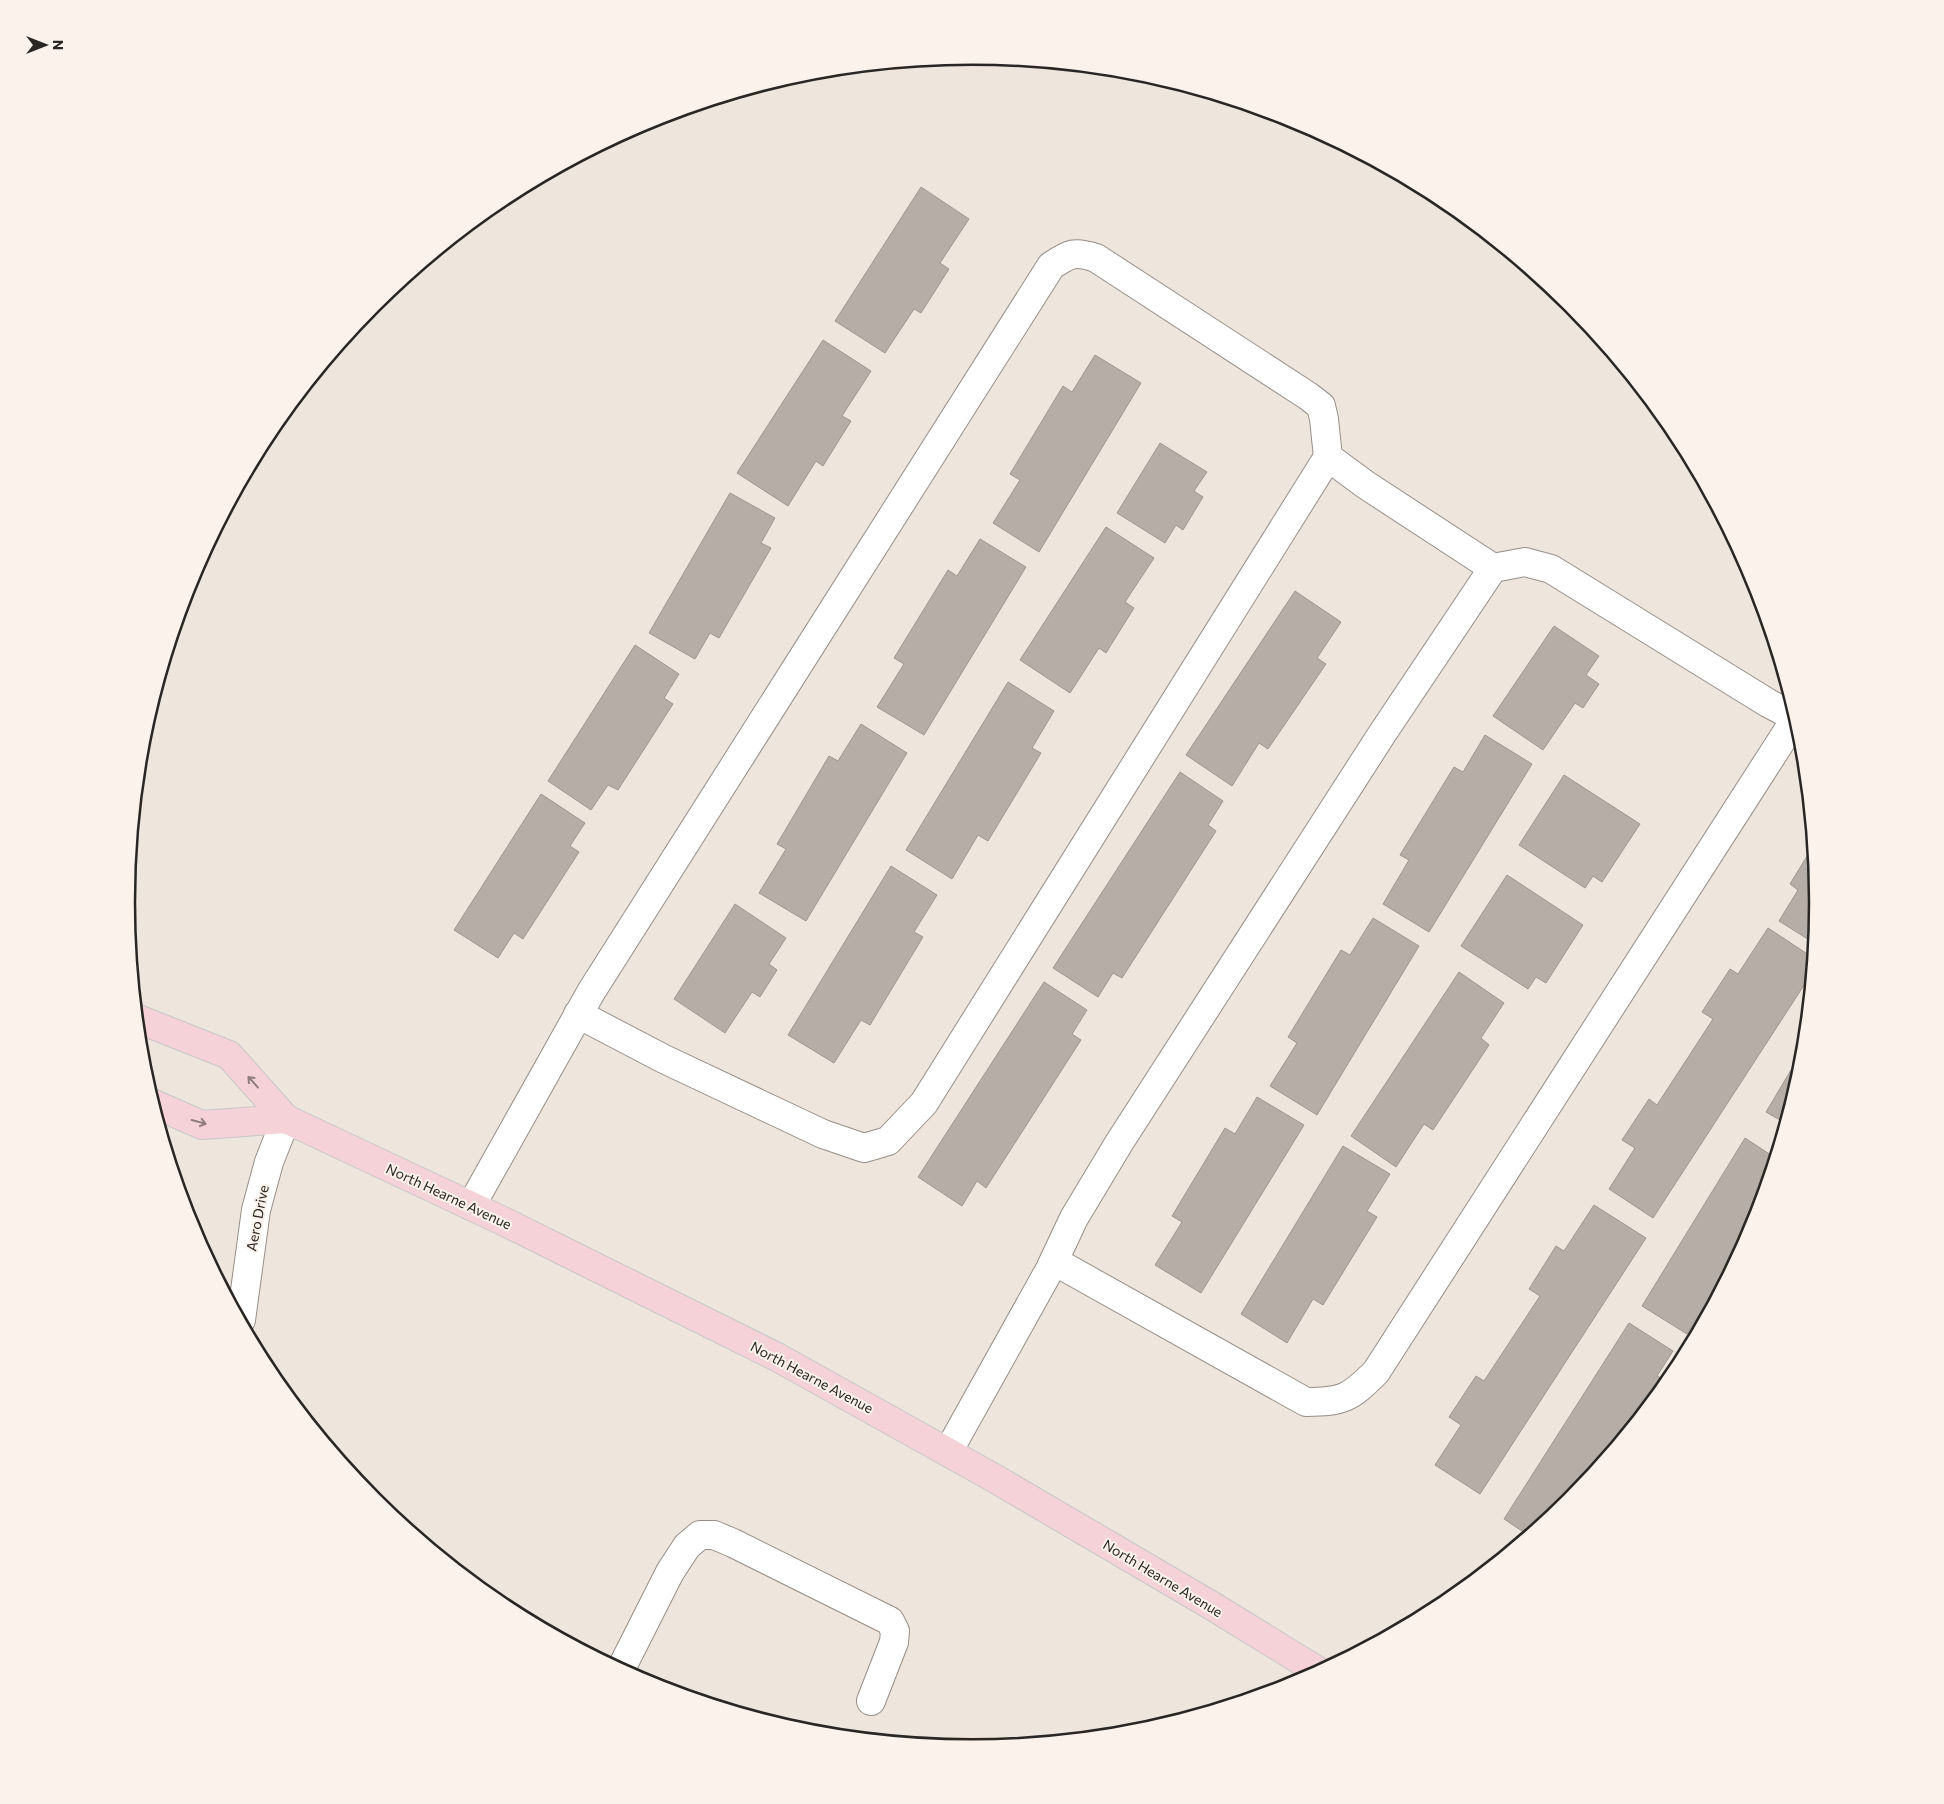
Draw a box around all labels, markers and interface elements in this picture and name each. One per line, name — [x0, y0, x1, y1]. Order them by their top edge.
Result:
north arrow — [20, 20, 70, 70]
text: N — [50, 40, 67, 50]
one-way arrow — [247, 1076, 259, 1089]
one-way arrow — [190, 1118, 206, 1127]
street label: North Hearne Avenue — [384, 1159, 514, 1233]
street label: Aero Drive — [242, 1184, 272, 1252]
street label: North Hearne Avenue — [748, 1337, 876, 1417]
street label: North Hearne Avenue — [1100, 1536, 1226, 1620]

